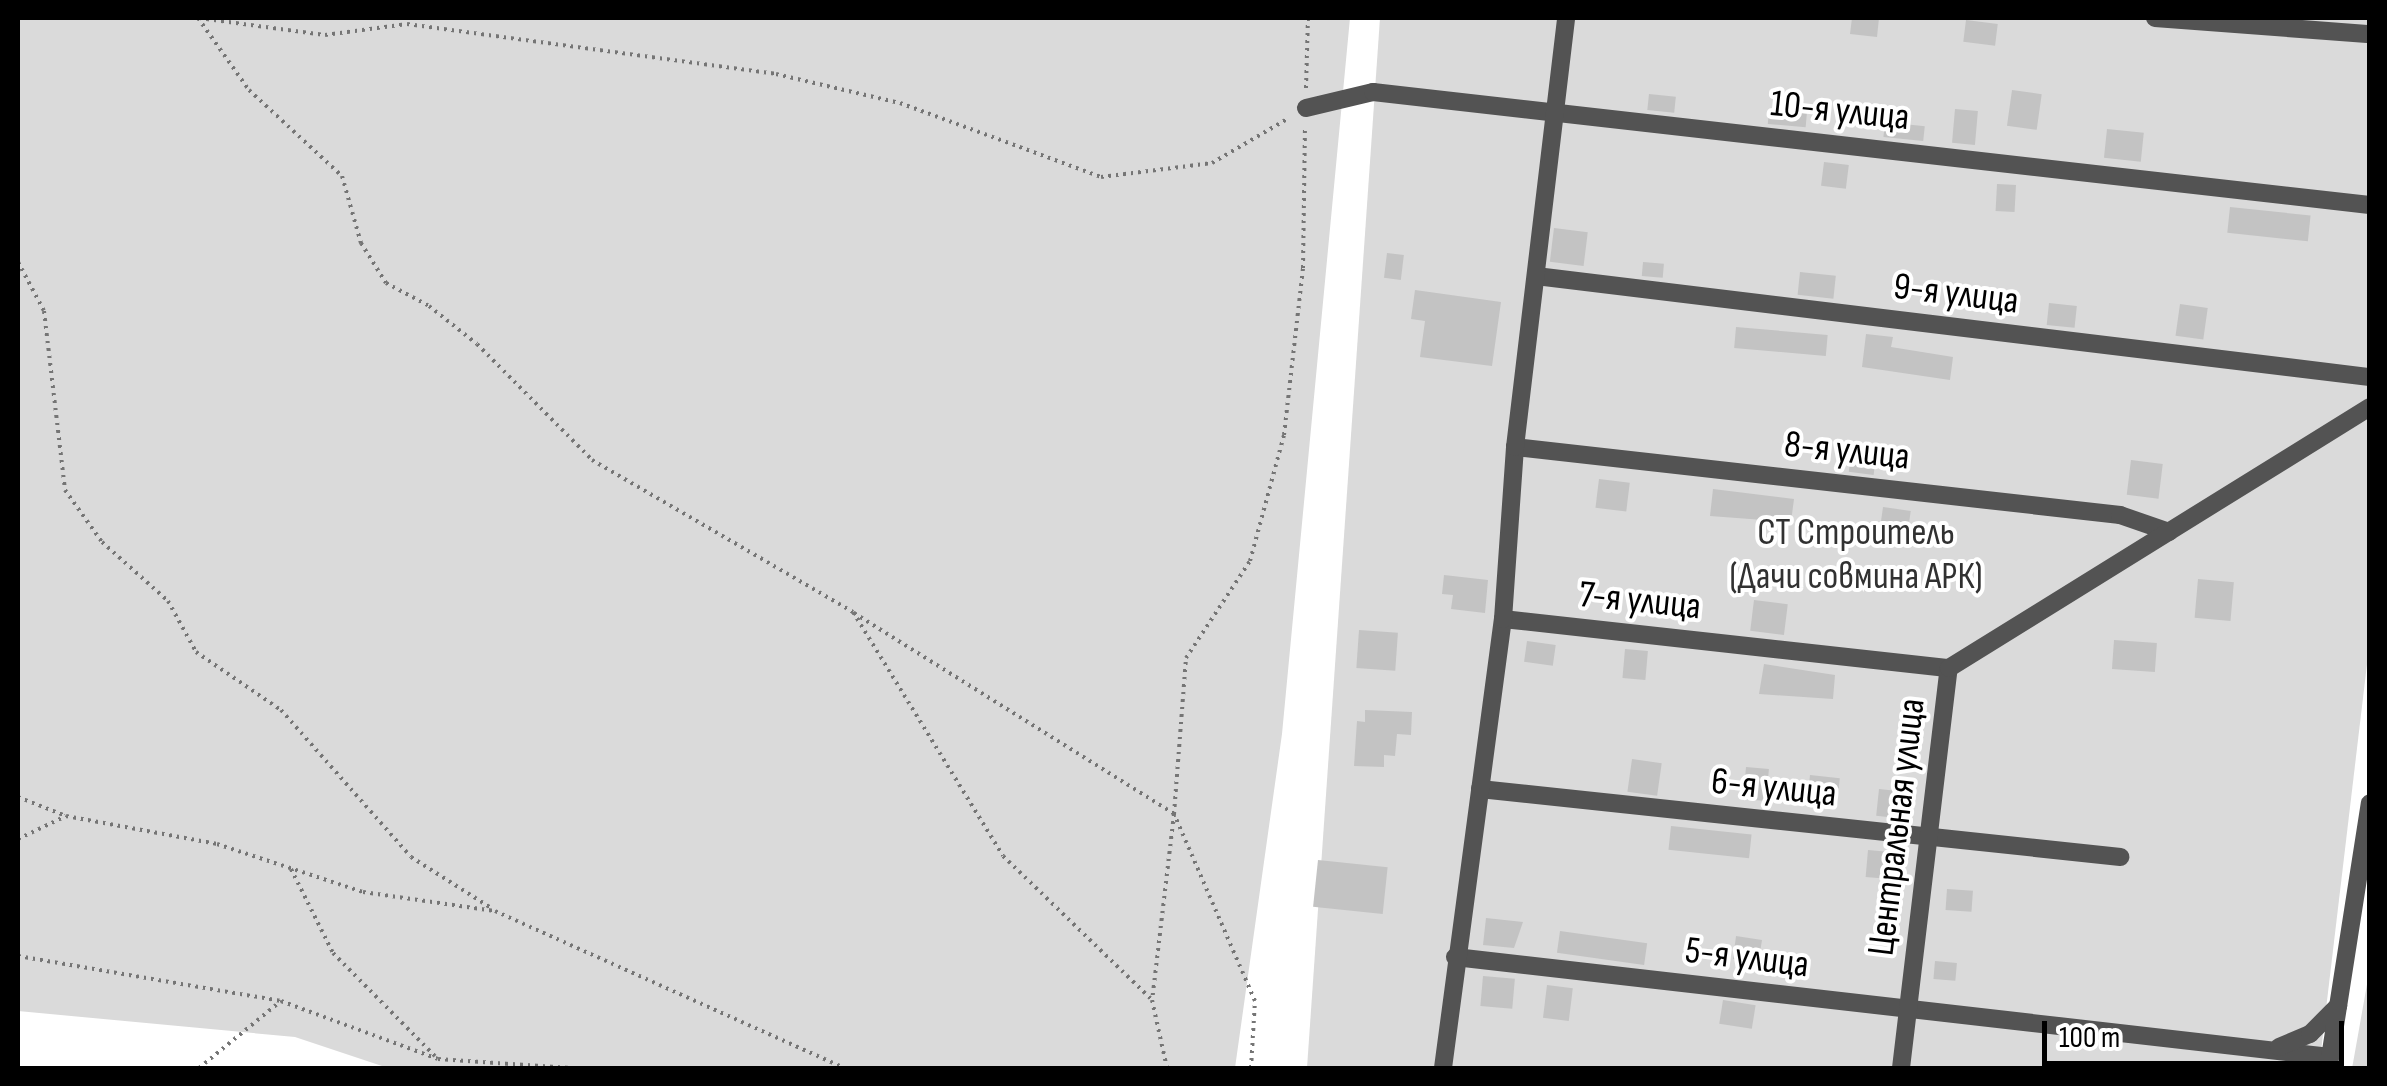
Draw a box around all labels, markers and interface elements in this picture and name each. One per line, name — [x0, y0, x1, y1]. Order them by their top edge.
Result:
street label: 10-я улица — [1768, 81, 1912, 141]
street label: 9-я улица — [1891, 264, 2021, 324]
street label: 8-я улица — [1782, 422, 1912, 480]
park label: СТ Строитель (Дачи совмина АРК) — [1729, 510, 1983, 600]
street label: 7-я улица — [1577, 572, 1703, 630]
street label: Центральная улица — [1859, 696, 1935, 958]
street label: 6-я улица — [1709, 759, 1839, 817]
street label: 5-я улица — [1683, 928, 1811, 988]
scale bar — [2047, 1001, 2350, 1063]
text: 100 m — [2059, 1020, 2120, 1056]

